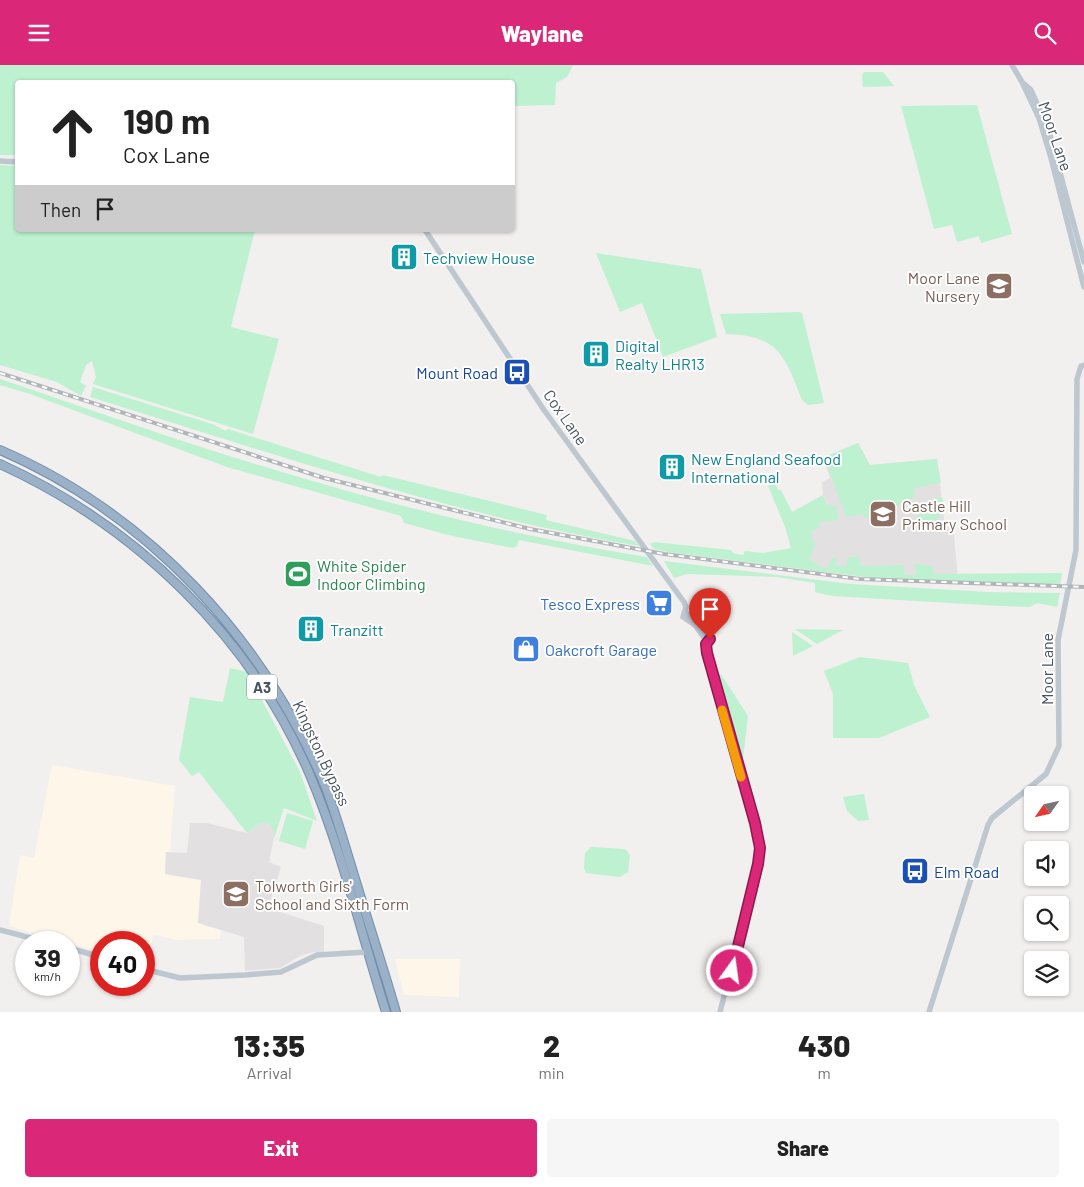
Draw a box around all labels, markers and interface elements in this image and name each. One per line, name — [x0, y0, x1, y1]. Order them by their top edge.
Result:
icon: menu — [25, 19, 53, 47]
icon: search — [1031, 19, 1059, 47]
text: Waylane — [501, 20, 583, 46]
text: 190 m — [123, 99, 210, 141]
street label: Moor Lane — [1035, 99, 1077, 173]
icon: ahead — [40, 100, 105, 165]
text: Cox Lane — [123, 141, 210, 167]
icon: arrive — [91, 195, 119, 223]
text: Then — [40, 198, 81, 221]
building icon: Techview House — [389, 242, 419, 272]
place label: Techview House — [423, 248, 535, 267]
place label: Moor Lane Nursery — [908, 268, 981, 305]
school or university icon: Moor Lane Nursery — [984, 271, 1014, 301]
place label: Digital Realty LHR13 — [615, 336, 705, 373]
building icon: Digital Realty LHR13 — [581, 339, 611, 369]
bus stop icon: Mount Road — [502, 357, 532, 387]
place label: Mount Road — [416, 363, 498, 382]
street label: Cox Lane — [540, 386, 592, 448]
place label: New England Seafood International — [691, 449, 841, 486]
building icon: New England Seafood International — [657, 452, 687, 482]
place label: Castle Hill Primary School — [902, 496, 1007, 533]
school or university icon: Castle Hill Primary School — [868, 499, 898, 529]
place label: White Spider Indoor Climbing — [317, 556, 426, 593]
sports icon: White Spider Indoor Climbing — [283, 559, 313, 589]
supermarket icon: Tesco Express — [644, 588, 674, 618]
pin — [689, 588, 731, 639]
place label: Tesco Express — [540, 594, 640, 613]
icon: arrive — [696, 595, 724, 623]
building icon: Tranzitt — [296, 614, 326, 644]
place label: Tranzitt — [330, 620, 384, 639]
street label: Moor Lane — [1037, 633, 1056, 705]
shop icon: Oakcroft Garage — [511, 634, 541, 664]
place label: Oakcroft Garage — [545, 640, 657, 659]
road number: A3 — [247, 675, 277, 699]
street label: Kingston Bypass — [289, 697, 355, 809]
north arrow — [1024, 786, 1069, 831]
map controls — [1024, 786, 1069, 996]
button: sound — [1024, 841, 1069, 886]
bus stop icon: Elm Road — [900, 856, 930, 886]
place label: Elm Road — [934, 862, 999, 881]
place label: Tolworth Girls' School and Sixth Form — [255, 876, 409, 913]
school or university icon: Tolworth Girls' School and Sixth Form — [221, 879, 251, 909]
button: search — [1024, 896, 1069, 941]
speed limit sign: 40 — [90, 931, 155, 996]
text: 39 — [34, 942, 61, 972]
position arrow — [705, 944, 757, 996]
button: layers — [1024, 951, 1069, 996]
text: km/h — [34, 969, 61, 983]
text: 13:35 — [234, 1027, 305, 1063]
text: 2 — [543, 1027, 560, 1063]
text: 430 — [798, 1027, 850, 1063]
text: Arrival — [247, 1063, 292, 1082]
text: min — [538, 1063, 564, 1082]
text: m — [818, 1063, 831, 1082]
button: Exit — [25, 1119, 537, 1177]
button: Share — [547, 1119, 1059, 1177]

